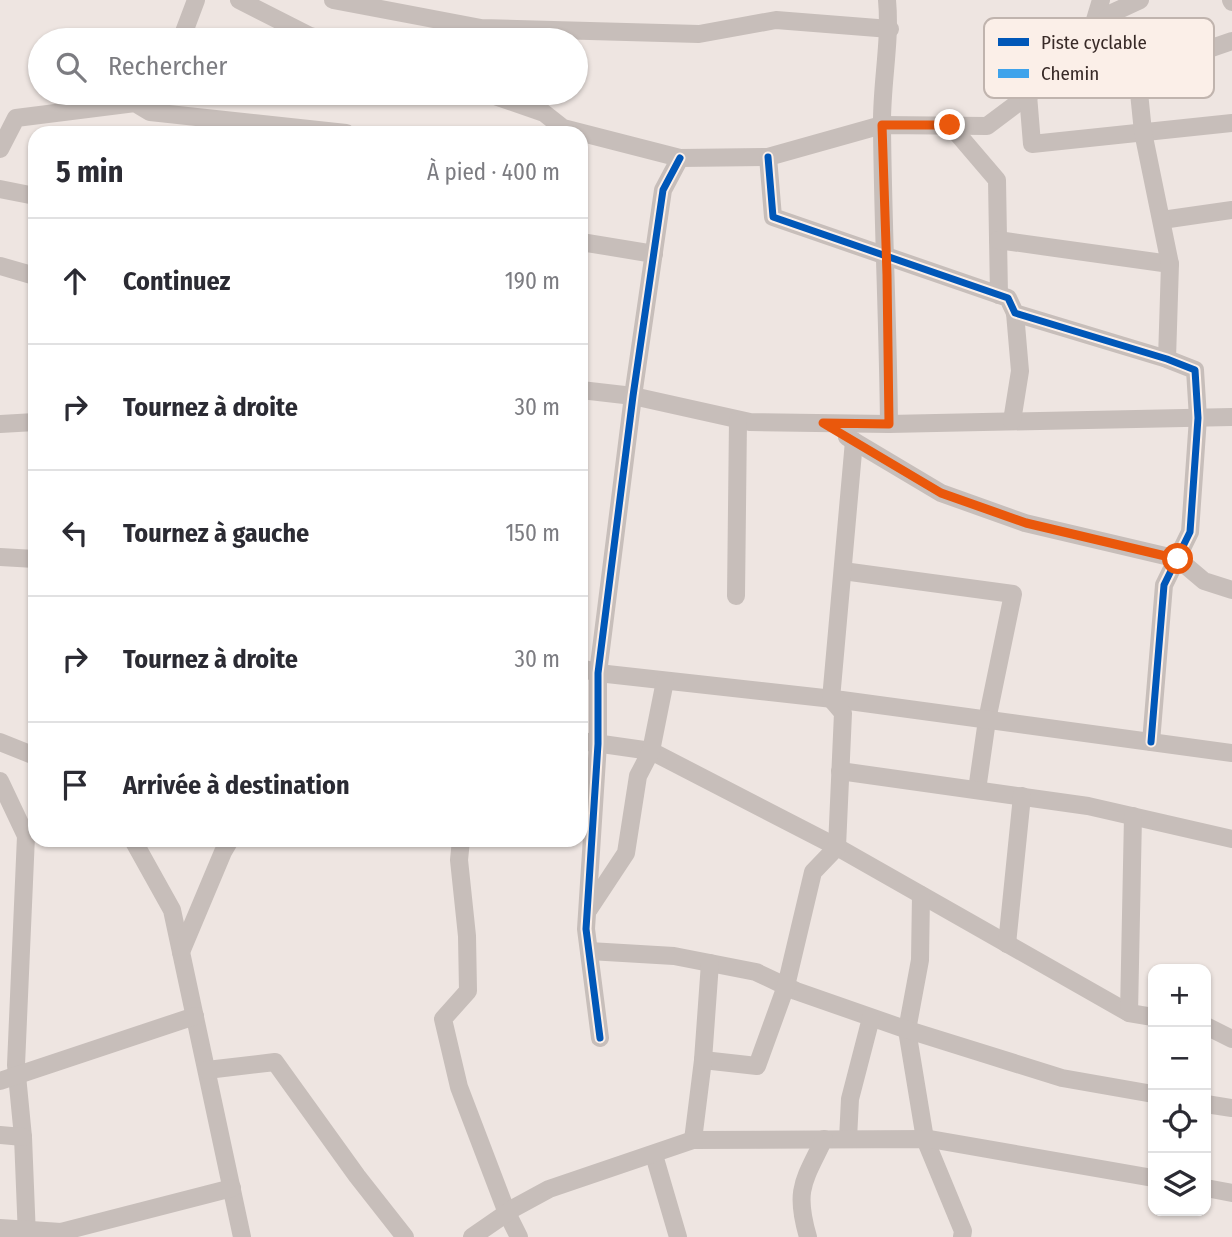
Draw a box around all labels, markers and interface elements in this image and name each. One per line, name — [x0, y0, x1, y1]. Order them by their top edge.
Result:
legend — [984, 18, 1214, 98]
search box — [28, 28, 588, 105]
text: Piste cyclable — [1041, 31, 1147, 54]
icon: search — [52, 48, 90, 86]
text: Rechercher — [108, 51, 227, 82]
text: Chemin — [1041, 62, 1099, 85]
route end — [934, 109, 965, 140]
text: 5 min — [56, 154, 123, 190]
text: À pied · 400 m — [427, 158, 560, 186]
icon: ahead — [56, 262, 94, 300]
text: Continuez — [123, 266, 230, 297]
text: 190 m — [505, 267, 560, 295]
icon: right — [56, 388, 94, 426]
text: Tournez à droite — [123, 392, 298, 423]
text: 30 m — [515, 393, 560, 421]
icon: left — [56, 514, 94, 552]
text: Tournez à gauche — [123, 518, 309, 549]
text: 150 m — [505, 519, 560, 547]
route start — [1162, 543, 1193, 574]
icon: right — [56, 640, 94, 678]
text: Tournez à droite — [123, 644, 298, 675]
text: 30 m — [515, 645, 560, 673]
icon: arrive — [56, 766, 94, 804]
text: Arrivée à destination — [123, 770, 350, 801]
map controls — [1148, 964, 1211, 1216]
button: + — [1148, 964, 1211, 1027]
button: − — [1148, 1027, 1211, 1090]
button: locate — [1148, 1090, 1211, 1153]
button: layers — [1148, 1153, 1211, 1216]

